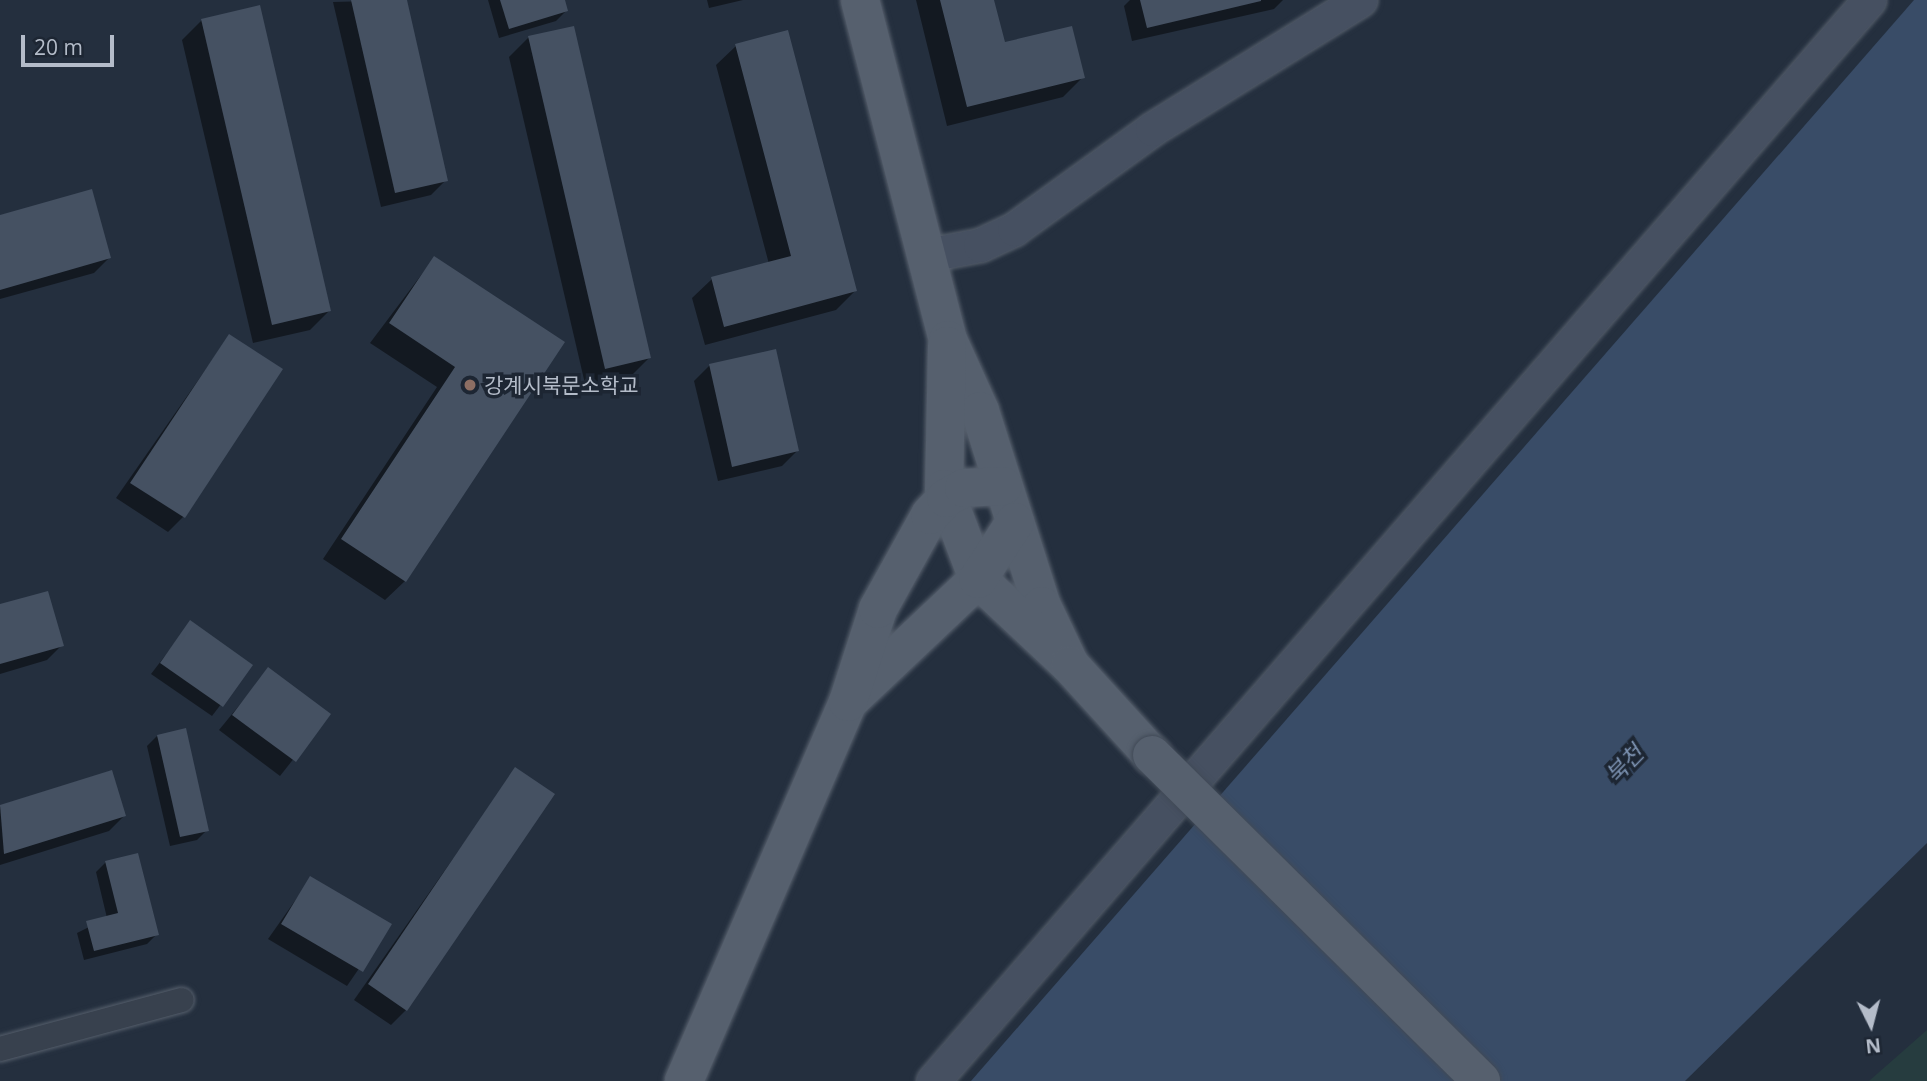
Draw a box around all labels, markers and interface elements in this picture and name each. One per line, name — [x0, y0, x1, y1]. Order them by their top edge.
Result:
scale bar — [24, 21, 117, 65]
text: 20 m — [34, 33, 83, 61]
place label: 강계시북문소학교 — [484, 372, 639, 398]
marker: 강계시북문소학교 — [462, 377, 478, 393]
water label: 북천 — [1599, 739, 1649, 789]
north arrow — [1836, 990, 1906, 1060]
text: N — [1864, 1032, 1882, 1060]

